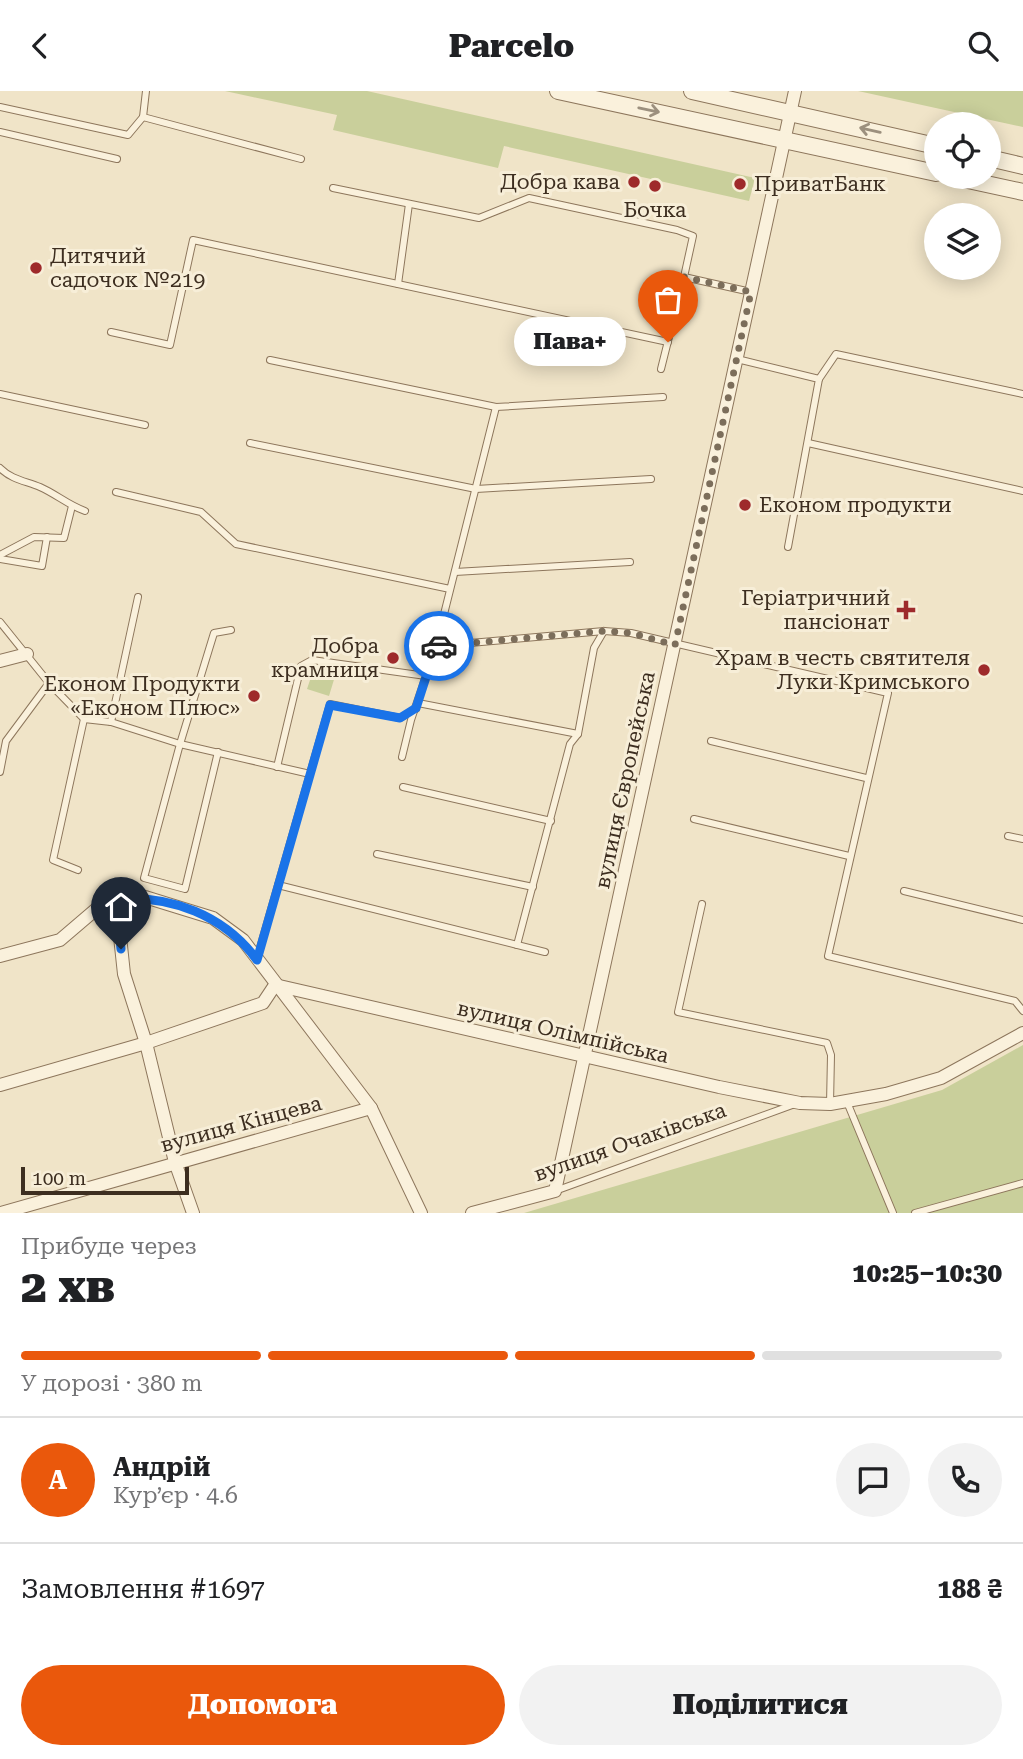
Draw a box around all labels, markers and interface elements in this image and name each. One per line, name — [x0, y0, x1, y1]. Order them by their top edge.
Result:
icon: back — [21, 27, 59, 65]
text: Parcelo — [449, 27, 574, 65]
icon: search — [964, 27, 1002, 65]
one-way arrow — [637, 104, 660, 118]
map controls — [924, 112, 1001, 280]
button: locate — [924, 112, 1001, 189]
one-way arrow — [859, 123, 882, 136]
place label: Добра кава — [500, 170, 621, 194]
place label: ПриватБанк — [754, 172, 886, 196]
marker: Добра кава — [626, 174, 642, 190]
marker: ПриватБанк — [732, 176, 748, 192]
marker: Бочка — [647, 178, 663, 194]
place label: Бочка — [624, 198, 687, 222]
button: layers — [924, 203, 1001, 280]
place label: Дитячий садочок №219 — [50, 244, 205, 292]
marker: Дитячий садочок №219 — [28, 260, 44, 276]
pin — [638, 270, 698, 342]
icon: bag — [649, 281, 687, 319]
callout: Пава+ — [514, 317, 626, 367]
text: Пава+ — [533, 328, 607, 355]
place label: Економ продукти — [759, 493, 951, 517]
marker: Економ продукти — [737, 497, 753, 513]
place label: Геріатричний пансіонат — [741, 586, 890, 634]
marker: Геріатричний пансіонат — [896, 600, 916, 620]
courier — [404, 611, 474, 681]
icon: car — [420, 627, 458, 665]
place label: Добра крамниця — [271, 634, 380, 682]
place label: Храм в честь святителя Луки Кримського — [715, 646, 970, 694]
marker: Добра крамниця — [385, 650, 401, 666]
marker: Храм в честь святителя Луки Кримського — [976, 662, 992, 678]
street label: вулиця Європейська — [590, 669, 660, 891]
place label: Економ Продукти «Економ Плюс» — [44, 672, 240, 720]
marker: Економ Продукти «Економ Плюс» — [246, 688, 262, 704]
pin — [91, 877, 151, 949]
icon: home — [102, 888, 140, 926]
street label: вулиця Олімпійська — [455, 996, 672, 1068]
street label: вулиця Кінцева — [158, 1091, 325, 1157]
street label: вулиця Очаківська — [531, 1098, 730, 1186]
scale bar — [21, 1164, 189, 1196]
text: 100 m — [32, 1167, 86, 1190]
text: Прибуде через — [21, 1233, 197, 1260]
text: 10:25–10:30 — [852, 1258, 1002, 1288]
text: 2 хв — [21, 1259, 115, 1313]
text: У дорозі · 380 m — [21, 1370, 203, 1397]
button: chat — [836, 1443, 910, 1517]
button: phone — [928, 1443, 1002, 1517]
text: Андрій — [113, 1452, 210, 1482]
text: А — [49, 1465, 67, 1495]
text: Кур’єр · 4.6 — [113, 1482, 238, 1509]
text: Замовлення #1697 — [21, 1574, 265, 1604]
text: 188 ₴ — [937, 1574, 1002, 1604]
button: Допомога — [21, 1665, 505, 1745]
button: Поділитися — [519, 1665, 1002, 1745]

